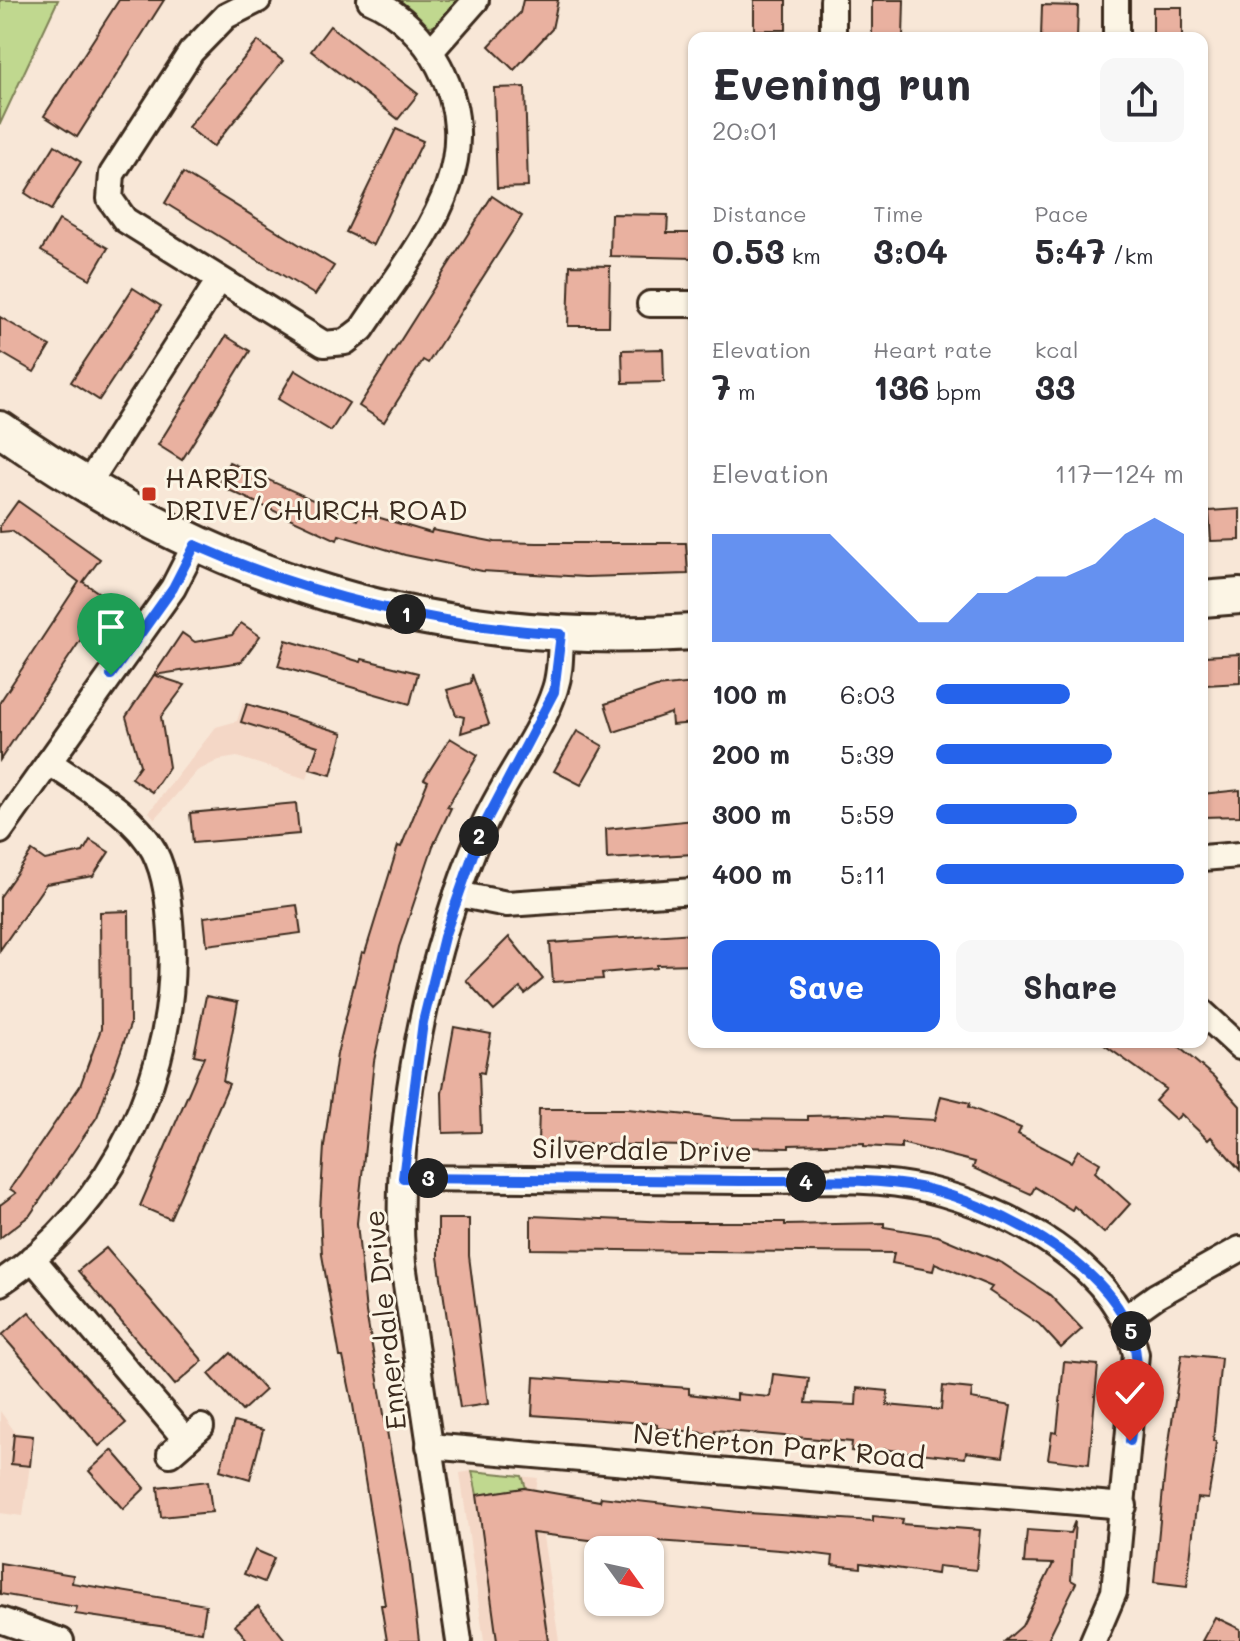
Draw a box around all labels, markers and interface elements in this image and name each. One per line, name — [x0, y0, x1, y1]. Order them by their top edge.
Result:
text: Evening run — [712, 54, 971, 111]
button: share — [1100, 58, 1184, 142]
text: 20:01 — [712, 113, 778, 147]
text: Distance — [712, 199, 807, 228]
text: Time — [873, 199, 923, 228]
text: Pace — [1035, 199, 1088, 228]
text: 0.53 — [712, 228, 785, 273]
text: 3:04 — [873, 228, 948, 273]
text: 5:47 — [1035, 228, 1106, 273]
text: km — [785, 241, 821, 270]
text: /km — [1106, 241, 1154, 270]
text: Elevation — [712, 335, 811, 364]
text: Heart rate — [873, 335, 992, 364]
text: kcal — [1035, 335, 1079, 364]
text: 7 — [712, 364, 731, 409]
text: 136 — [873, 364, 929, 409]
text: 33 — [1035, 364, 1075, 409]
text: m — [731, 377, 756, 406]
text: bpm — [929, 377, 982, 406]
text: Elevation — [712, 456, 829, 490]
text: 117–124 m — [1055, 456, 1184, 490]
place label: HARRIS DRIVE/CHURCH ROAD — [165, 459, 467, 527]
marker: HARRIS DRIVE/CHURCH ROAD — [140, 485, 158, 503]
pin — [77, 593, 145, 675]
pin: 1 — [386, 594, 426, 634]
text: 1 — [401, 599, 411, 628]
icon: arrive — [89, 605, 133, 649]
text: 100 m — [712, 677, 787, 711]
text: 6:03 — [840, 677, 895, 711]
text: 200 m — [712, 737, 790, 771]
text: 5:39 — [840, 737, 894, 771]
text: 300 m — [712, 797, 791, 831]
text: 5:59 — [840, 797, 894, 831]
pin: 2 — [459, 816, 499, 856]
text: 2 — [473, 821, 485, 850]
text: 400 m — [712, 857, 792, 891]
text: 5:11 — [840, 857, 886, 891]
button: Save — [712, 940, 940, 1032]
button: Share — [956, 940, 1184, 1032]
street label: Silverdale Drive — [532, 1129, 752, 1169]
pin: 3 — [408, 1158, 448, 1198]
pin: 4 — [786, 1162, 826, 1202]
text: 3 — [421, 1163, 435, 1192]
text: 4 — [799, 1167, 813, 1196]
street label: Ennerdale Drive — [355, 1208, 413, 1432]
pin: 5 — [1111, 1311, 1151, 1351]
text: 5 — [1125, 1316, 1137, 1345]
pin — [1096, 1359, 1164, 1441]
icon: check — [1108, 1371, 1152, 1415]
street label: Netherton Park Road — [632, 1414, 927, 1476]
north arrow — [584, 1536, 664, 1616]
map controls — [584, 1536, 664, 1616]

